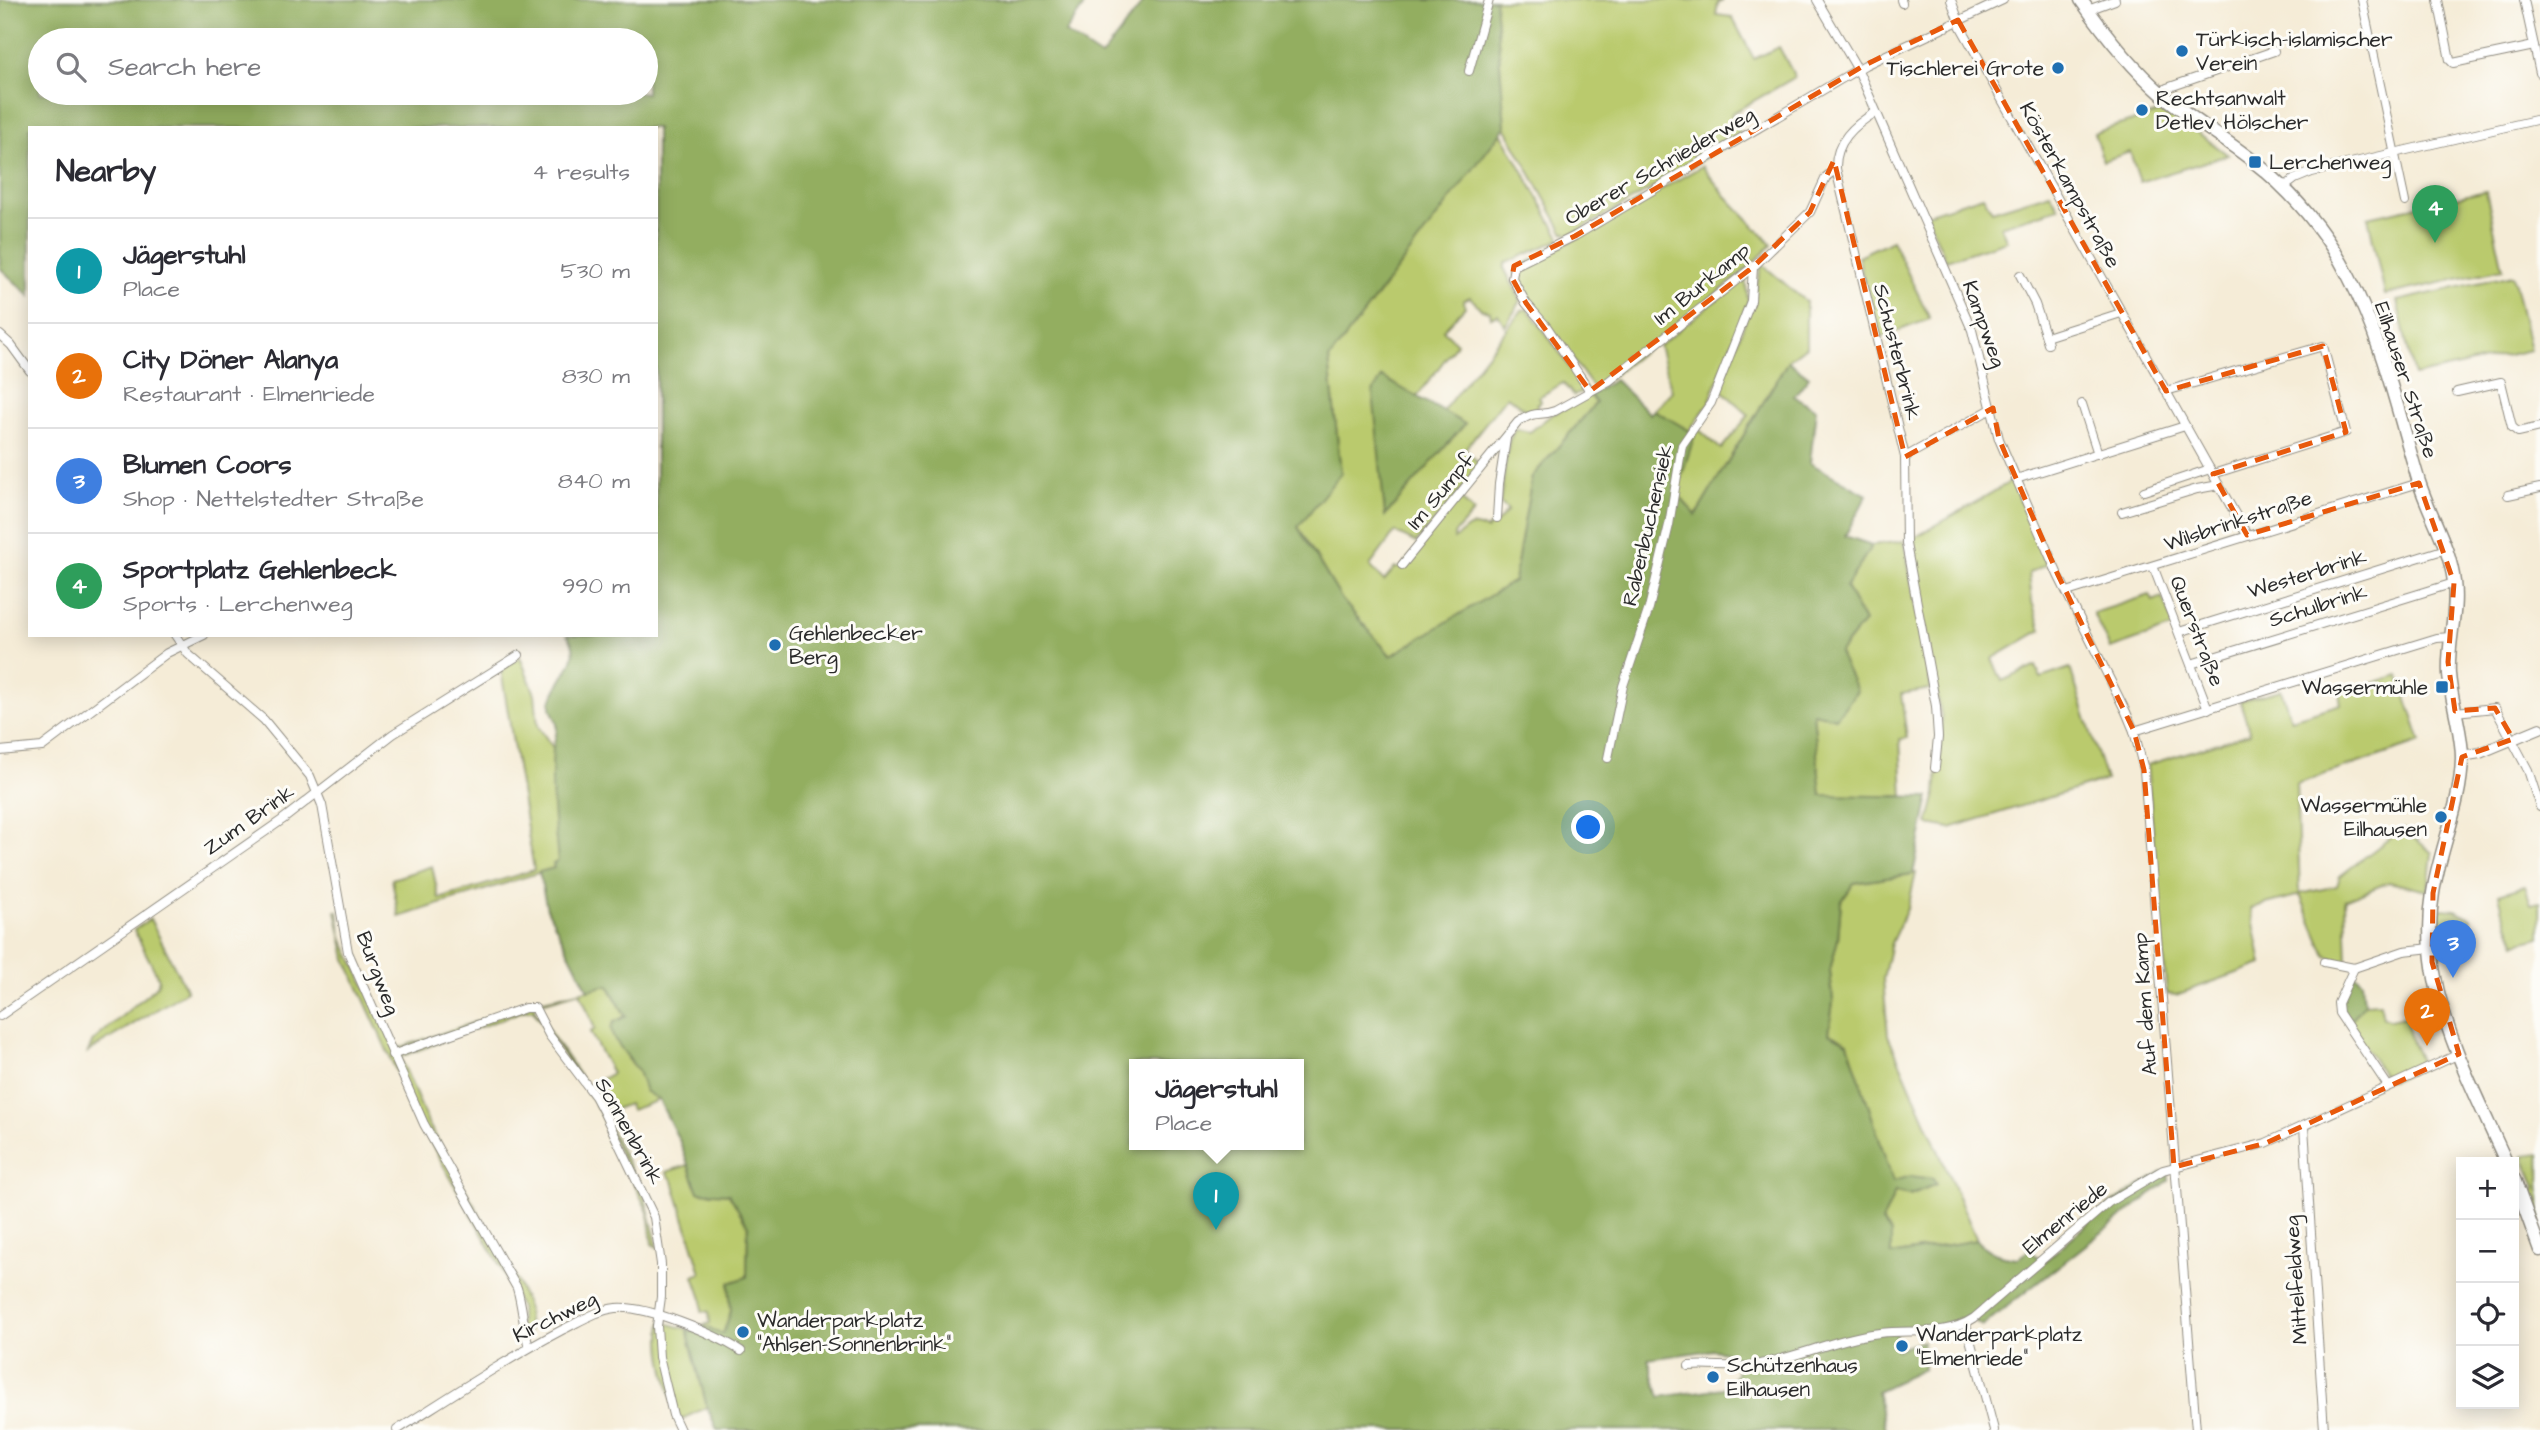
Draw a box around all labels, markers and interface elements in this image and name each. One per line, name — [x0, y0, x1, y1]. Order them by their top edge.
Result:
place label: Türkisch-islamischer Verein — [2196, 25, 2393, 78]
search box — [28, 28, 658, 105]
marker: Türkisch-islamischer Verein — [2174, 43, 2190, 59]
icon: search — [52, 48, 90, 86]
text: Search here — [108, 49, 261, 85]
place label: Tischlerei Grote — [1887, 54, 2044, 83]
marker: Tischlerei Grote — [2050, 60, 2066, 76]
place label: Rechtsanwalt Detlev Hölscher — [2156, 84, 2309, 137]
street label: Kösterkampstraße — [2011, 97, 2128, 274]
street label: Oberer Schniederweg — [1560, 100, 1762, 234]
marker: Rechtsanwalt Detlev Hölscher — [2134, 102, 2150, 118]
place label: Lerchenweg — [2269, 148, 2391, 179]
text: Nearby — [56, 151, 156, 193]
marker: Lerchenweg — [2247, 154, 2263, 170]
text: 4 results — [532, 156, 630, 188]
pin: 4 — [2412, 185, 2458, 243]
street label: Im Burkamp — [1648, 236, 1757, 333]
text: Jägerstuhl — [123, 237, 246, 273]
text: 1 — [78, 255, 80, 287]
text: 530 m — [560, 255, 630, 287]
text: Place — [123, 273, 180, 305]
street label: Kampweg — [1953, 276, 2013, 372]
street label: Schusterbrink — [1866, 281, 1928, 423]
street label: Eilhauser Straße — [2367, 298, 2445, 462]
text: City Döner Alanya — [123, 342, 338, 378]
text: 2 — [72, 360, 86, 392]
text: 830 m — [562, 360, 630, 392]
text: Restaurant · Elmenriede — [123, 378, 375, 410]
street label: Rabenbuchensiek — [1615, 441, 1681, 609]
street label: Im Sumpf — [1400, 446, 1483, 536]
text: Blumen Coors — [123, 447, 292, 483]
text: 3 — [73, 465, 85, 497]
text: 840 m — [558, 465, 630, 497]
text: Shop · Nettelstedter Straße — [123, 483, 424, 515]
street label: Wilsbrinkstraße — [2160, 483, 2316, 559]
street label: Westerbrink — [2244, 542, 2370, 606]
text: Sportplatz Gehlenbeck — [123, 552, 396, 588]
text: 4 — [71, 570, 87, 602]
text: 990 m — [562, 570, 630, 602]
street label: Querstraße — [2163, 572, 2231, 690]
street label: Schulbrink — [2265, 577, 2371, 635]
text: Sports · Lerchenweg — [123, 588, 353, 620]
place label: Gehlenbecker Berg — [789, 619, 923, 674]
marker: Gehlenbecker Berg — [767, 637, 783, 653]
place label: Wassermühle — [2301, 673, 2428, 702]
marker: Wassermühle — [2434, 679, 2450, 695]
street label: Zum Brink — [198, 778, 300, 862]
place label: Wassermühle Eilhausen — [2300, 791, 2427, 844]
marker: Wassermühle Eilhausen — [2433, 809, 2449, 825]
your location — [1571, 810, 1605, 844]
pin: 3 — [2430, 920, 2476, 978]
street label: Burgweg — [347, 927, 407, 1020]
street label: Auf dem Kamp — [2126, 931, 2165, 1076]
pin: 2 — [2404, 988, 2450, 1046]
popup — [1129, 1059, 1304, 1150]
text: Jägerstuhl — [1155, 1071, 1278, 1107]
street label: Sonnenbrink — [588, 1072, 670, 1190]
text: Place — [1155, 1107, 1212, 1139]
map controls — [2456, 1157, 2519, 1409]
button: + — [2456, 1157, 2519, 1220]
pin: 1 — [1193, 1172, 1239, 1230]
street label: Elmenriede — [2016, 1175, 2114, 1261]
street label: Mittelfeldweg — [2277, 1214, 2317, 1345]
button: − — [2456, 1220, 2519, 1283]
button: locate — [2456, 1283, 2519, 1346]
street label: Kirchweg — [508, 1284, 603, 1352]
place label: Wanderparkplatz "Ahlsen-Sonnenbrink" — [757, 1306, 951, 1359]
place label: Wanderparkplatz "Elmenriede" — [1916, 1320, 2083, 1373]
marker: Wanderparkplatz "Ahlsen-Sonnenbrink" — [735, 1324, 751, 1340]
marker: Wanderparkplatz "Elmenriede" — [1894, 1338, 1910, 1354]
button: layers — [2456, 1346, 2519, 1409]
place label: Schützenhaus Eilhausen — [1727, 1351, 1858, 1404]
marker: Schützenhaus Eilhausen — [1705, 1369, 1721, 1385]

